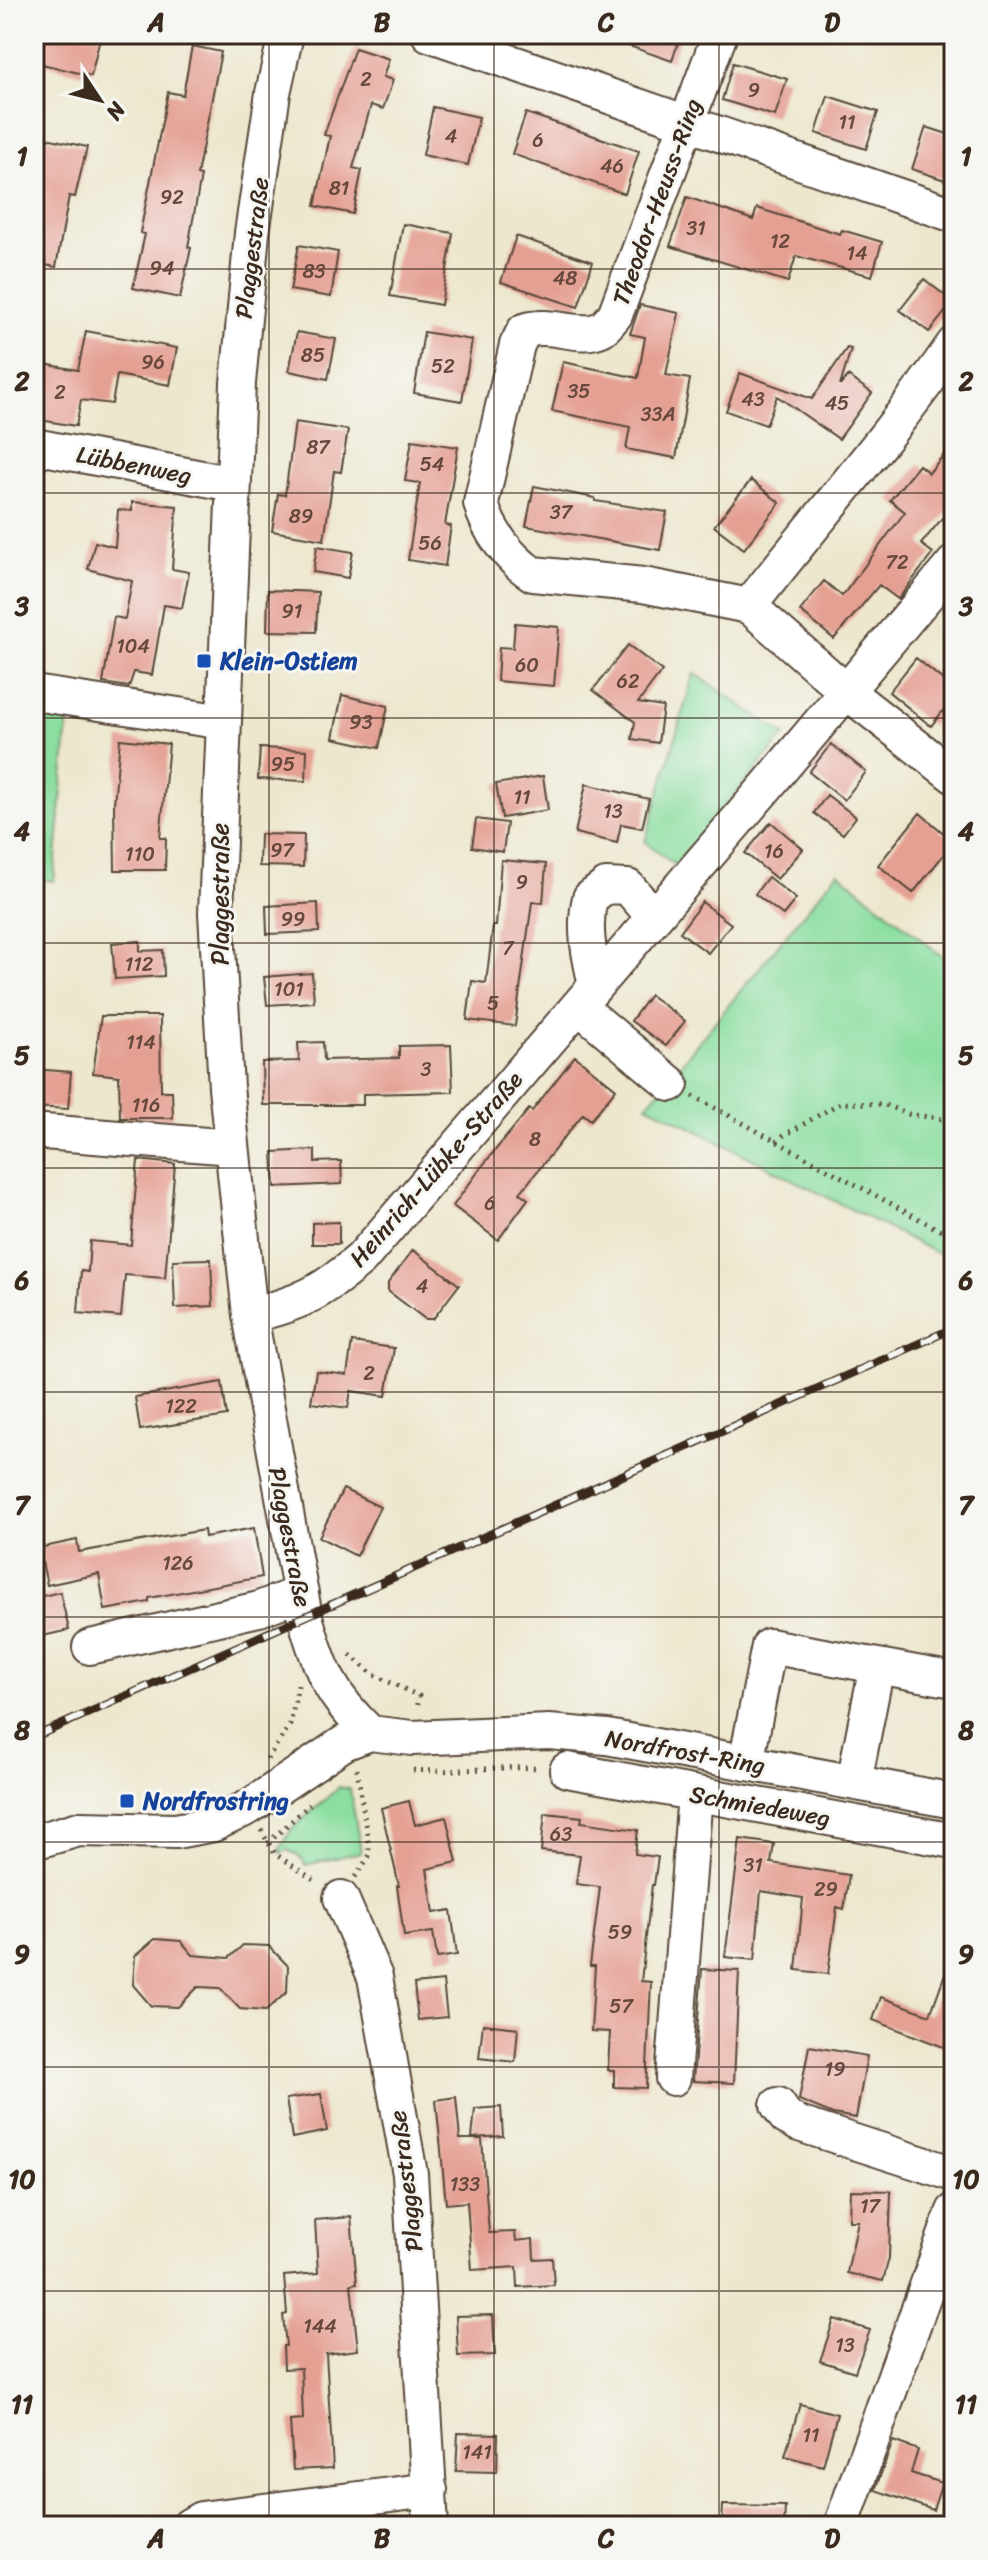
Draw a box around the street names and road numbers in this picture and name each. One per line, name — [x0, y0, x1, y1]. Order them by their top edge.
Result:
street label: Theodor-Heuss-Ring — [600, 93, 714, 311]
street label: Plaggestraße — [222, 175, 282, 321]
street label: Lübbenweg — [73, 433, 195, 497]
street label: Plaggestraße — [199, 823, 241, 965]
street label: Heinrich-Lübke-Straße — [338, 1061, 534, 1277]
street label: Plaggestraße — [256, 1463, 324, 1611]
street label: Nordfrost-Ring — [602, 1717, 768, 1787]
street label: Schmiedeweg — [686, 1773, 834, 1839]
street label: Plaggestraße — [376, 2108, 436, 2254]

